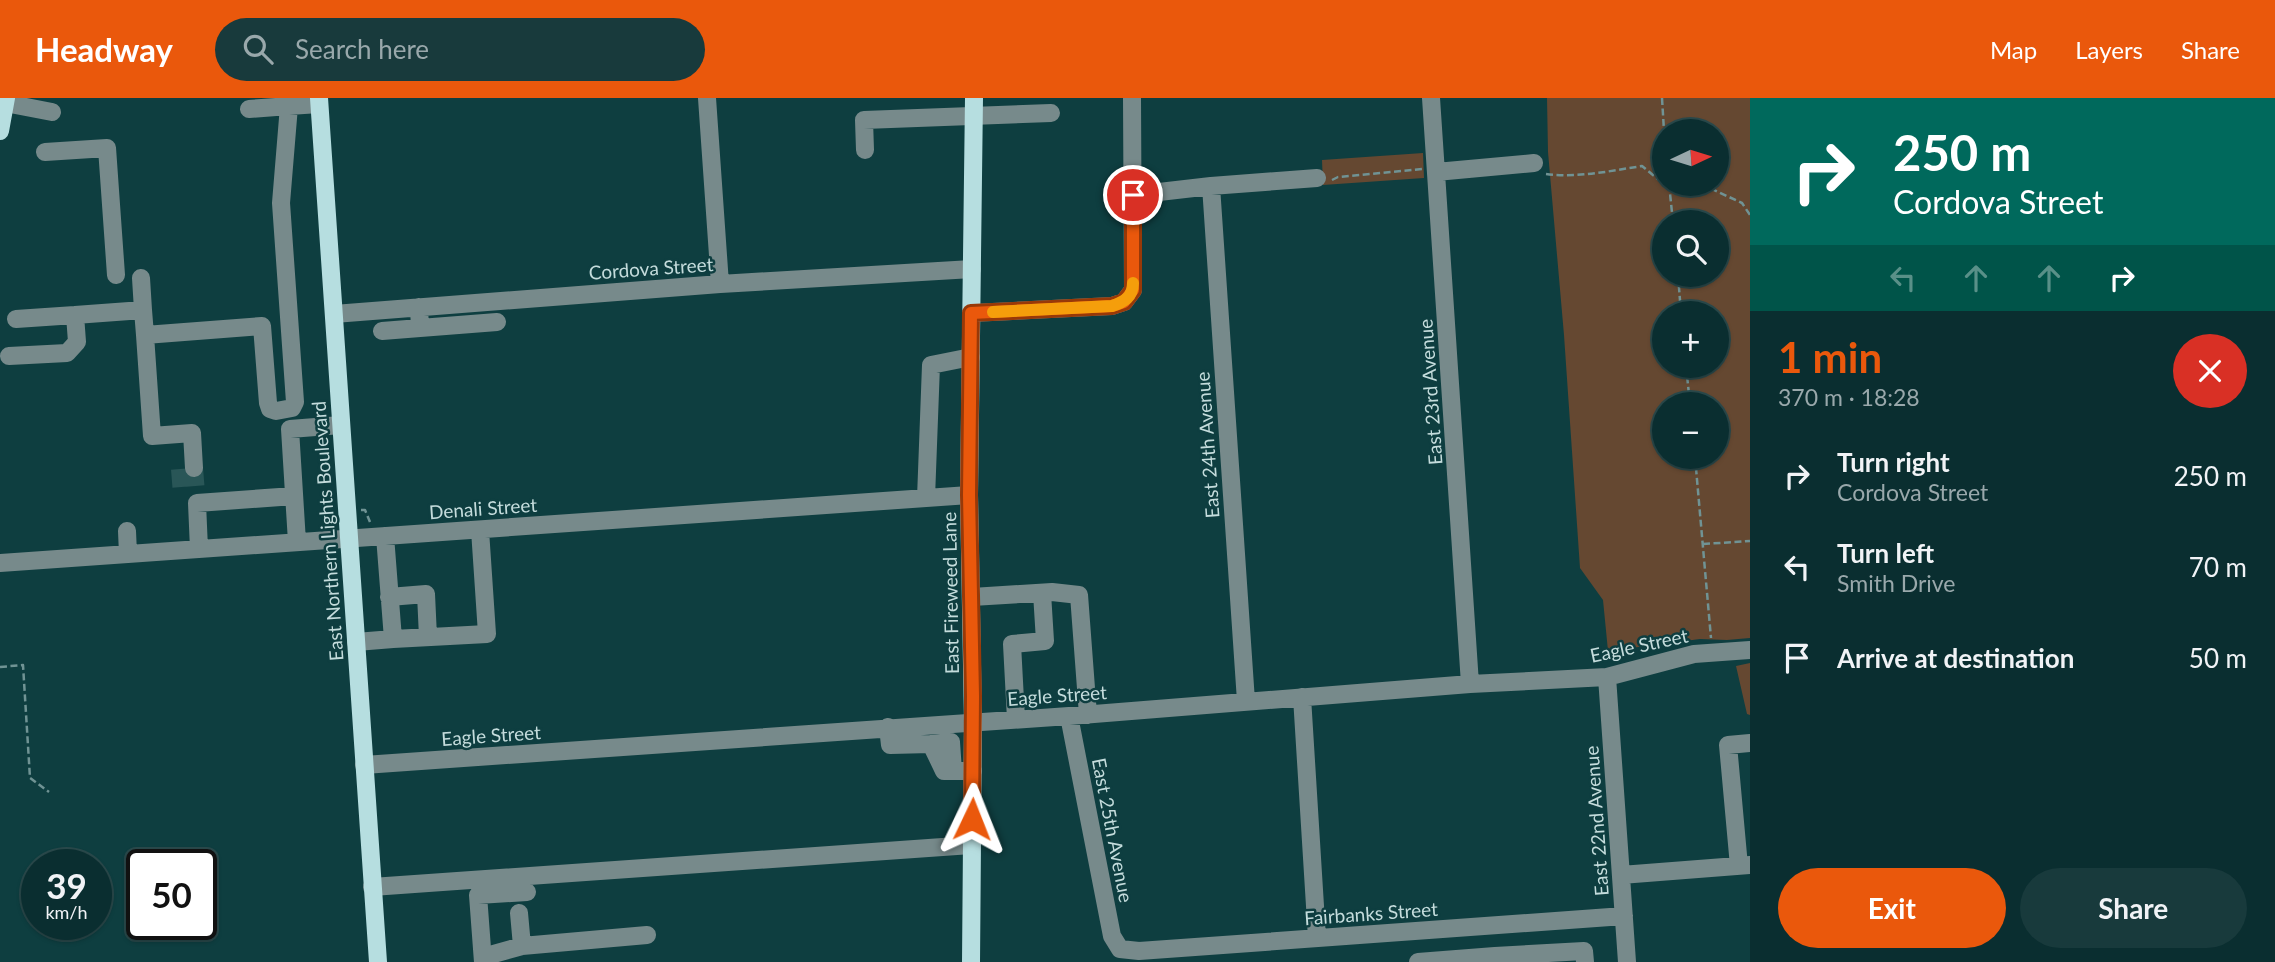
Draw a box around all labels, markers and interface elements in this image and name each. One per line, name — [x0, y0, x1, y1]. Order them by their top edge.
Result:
search box — [215, 18, 705, 81]
text: Headway — [35, 29, 173, 69]
icon: search — [239, 30, 277, 68]
text: Search here — [295, 33, 429, 65]
text: Map — [1990, 35, 2037, 64]
text: Layers — [2075, 35, 2143, 64]
text: Share — [2181, 35, 2240, 64]
north arrow — [1652, 119, 1729, 196]
map controls — [1652, 119, 1729, 469]
text: 250 m — [1893, 123, 2031, 181]
icon: right — [1778, 126, 1869, 217]
pin — [1103, 165, 1163, 225]
icon: arrive — [1114, 176, 1152, 214]
text: Cordova Street — [1893, 182, 2103, 221]
button: search — [1652, 210, 1729, 287]
street label: Cordova Street — [588, 252, 714, 284]
icon: left — [1884, 259, 1922, 297]
icon: ahead — [1957, 259, 1995, 297]
icon: ahead — [2030, 259, 2068, 297]
icon: right — [2103, 259, 2141, 297]
button: + — [1652, 301, 1729, 378]
street label: East 23rd Avenue — [1413, 318, 1447, 466]
text: 1 min — [1778, 332, 1882, 382]
button: close — [2173, 334, 2247, 408]
street label: East 24th Avenue — [1190, 371, 1224, 519]
text: 370 m · 18:28 — [1778, 383, 1920, 411]
button: − — [1652, 392, 1729, 469]
street label: East Northern Lights Boulevard — [306, 400, 348, 662]
text: Turn right — [1837, 446, 1950, 478]
icon: right — [1778, 457, 1816, 495]
text: 250 m — [2174, 460, 2247, 492]
text: Cordova Street — [1837, 478, 1988, 506]
street label: Denali Street — [428, 493, 538, 523]
street label: East Fireweed Lane — [937, 512, 963, 674]
text: Turn left — [1837, 537, 1934, 569]
icon: left — [1778, 548, 1816, 586]
text: 70 m — [2189, 551, 2247, 583]
text: Smith Drive — [1837, 569, 1955, 597]
street label: Eagle Street — [1588, 623, 1690, 667]
icon: arrive — [1778, 639, 1816, 677]
text: Arrive at destination — [1837, 642, 2074, 674]
text: 50 m — [2189, 642, 2247, 674]
street label: Eagle Street — [1007, 680, 1108, 710]
street label: Eagle Street — [441, 720, 542, 750]
street label: East 22nd Avenue — [1579, 745, 1613, 897]
street label: East 25th Avenue — [1088, 756, 1138, 904]
position arrow — [935, 782, 1009, 856]
speed limit sign: 50 — [126, 849, 217, 940]
text: 39 — [46, 864, 87, 906]
button: Exit — [1778, 868, 2006, 948]
button: Share — [2020, 868, 2247, 948]
street label: Fairbanks Street — [1303, 897, 1439, 929]
text: km/h — [45, 901, 88, 923]

